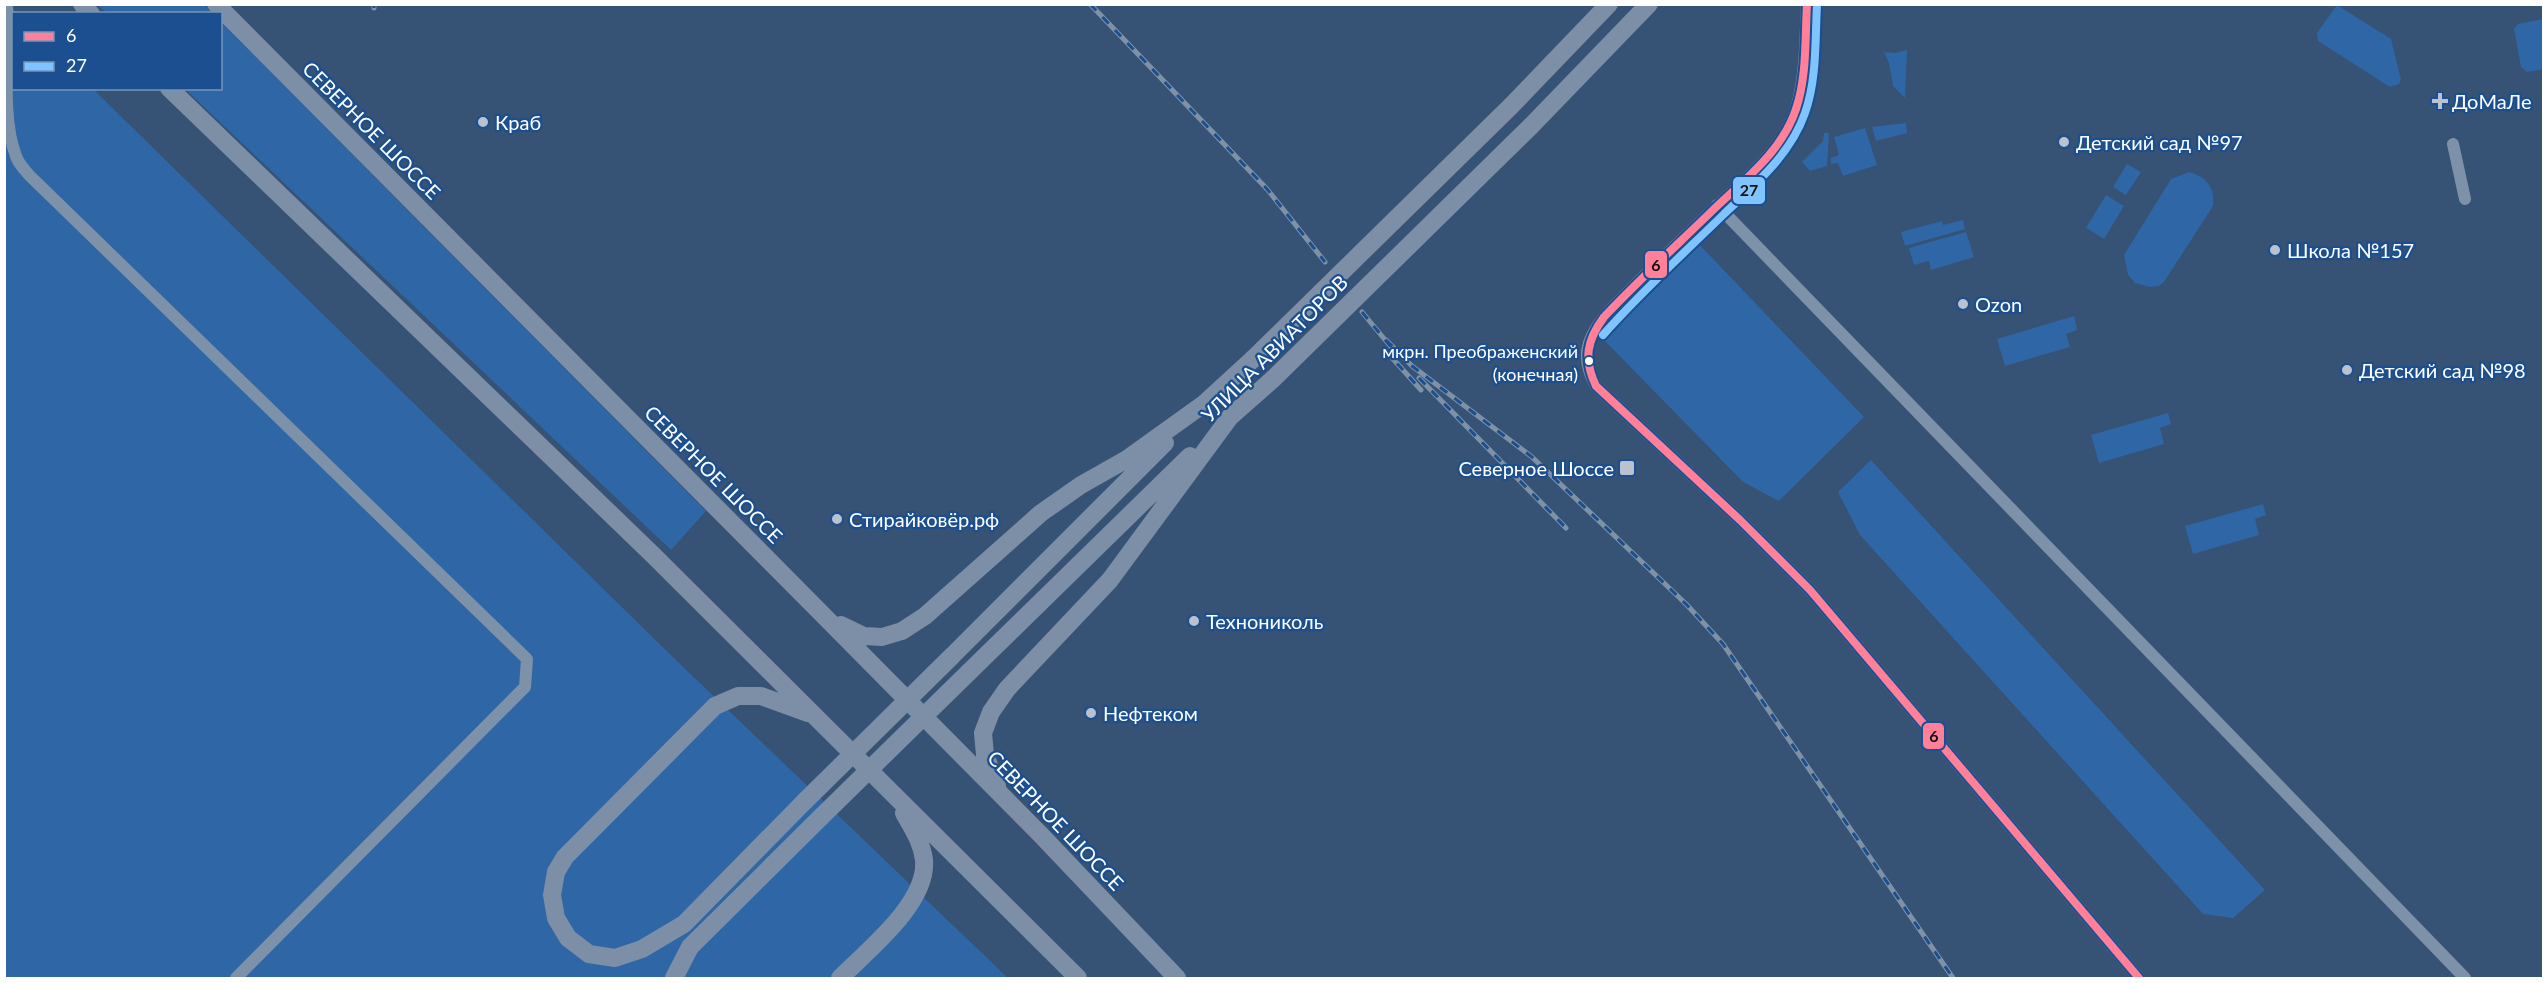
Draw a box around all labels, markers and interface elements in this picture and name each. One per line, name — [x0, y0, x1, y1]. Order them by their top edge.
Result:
legend — [12, 12, 222, 90]
text: 6 — [66, 24, 76, 46]
text: 27 — [66, 54, 87, 76]
street label: СЕВЕРНОЕ ШОССЕ — [298, 56, 446, 204]
place label: ДоМаЛе — [2452, 89, 2531, 113]
marker: ДоМаЛе — [2433, 94, 2447, 108]
place label: Краб — [495, 110, 541, 134]
marker: Краб — [476, 115, 490, 129]
place label: Детский сад №97 — [2076, 130, 2243, 154]
marker: Детский сад №97 — [2057, 135, 2071, 149]
line badge: 27 — [1732, 176, 1766, 205]
text: 27 — [1740, 180, 1758, 199]
place label: Школа №157 — [2287, 238, 2414, 262]
marker: Школа №157 — [2268, 243, 2282, 257]
line badge: 6 — [1644, 250, 1668, 279]
text: 6 — [1651, 255, 1661, 274]
street label: УЛИЦА АВИАТОРОВ — [1196, 270, 1352, 426]
place label: Ozon — [1975, 292, 2022, 316]
marker: Ozon — [1956, 297, 1970, 311]
place label: мкрн. Преображенский (конечная) — [1382, 340, 1578, 385]
marker: мкрн. Преображенский (конечная) — [1583, 355, 1595, 367]
place label: Детский сад №98 — [2359, 358, 2526, 382]
marker: Детский сад №98 — [2340, 363, 2354, 377]
street label: СЕВЕРНОЕ ШОССЕ — [640, 400, 788, 548]
place label: Северное Шоссе — [1458, 456, 1614, 480]
marker: Северное Шоссе — [1618, 459, 1636, 477]
place label: Стирайковёр.рф — [849, 507, 999, 531]
marker: Стирайковёр.рф — [830, 512, 844, 526]
place label: Технониколь — [1206, 609, 1323, 633]
marker: Технониколь — [1187, 614, 1201, 628]
place label: Нефтеком — [1103, 701, 1198, 725]
marker: Нефтеком — [1084, 706, 1098, 720]
line badge: 6 — [1922, 722, 1945, 750]
text: 6 — [1929, 726, 1939, 745]
street label: СЕВЕРНОЕ ШОССЕ — [983, 745, 1129, 895]

